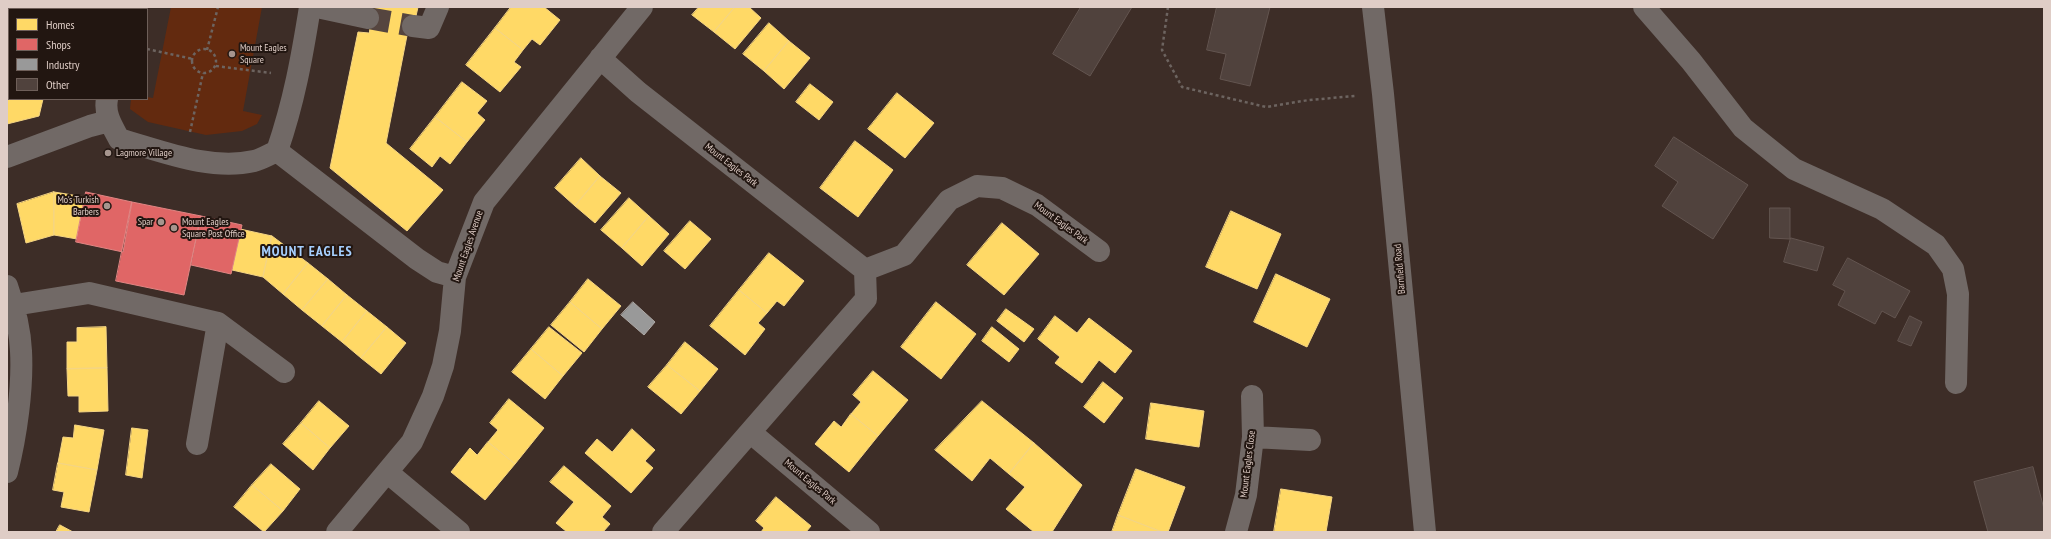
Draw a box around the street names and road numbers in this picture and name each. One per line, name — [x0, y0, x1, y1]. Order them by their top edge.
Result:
street label: Mount Eagles Park — [702, 141, 760, 189]
street label: Mount Eagles Park — [1032, 199, 1090, 247]
street label: Mount Eagles Avenue — [450, 209, 486, 283]
street label: Barnfield Road — [1392, 243, 1408, 295]
street label: Mount Eagles Close — [1238, 430, 1258, 498]
street label: Mount Eagles Park — [782, 457, 838, 507]

